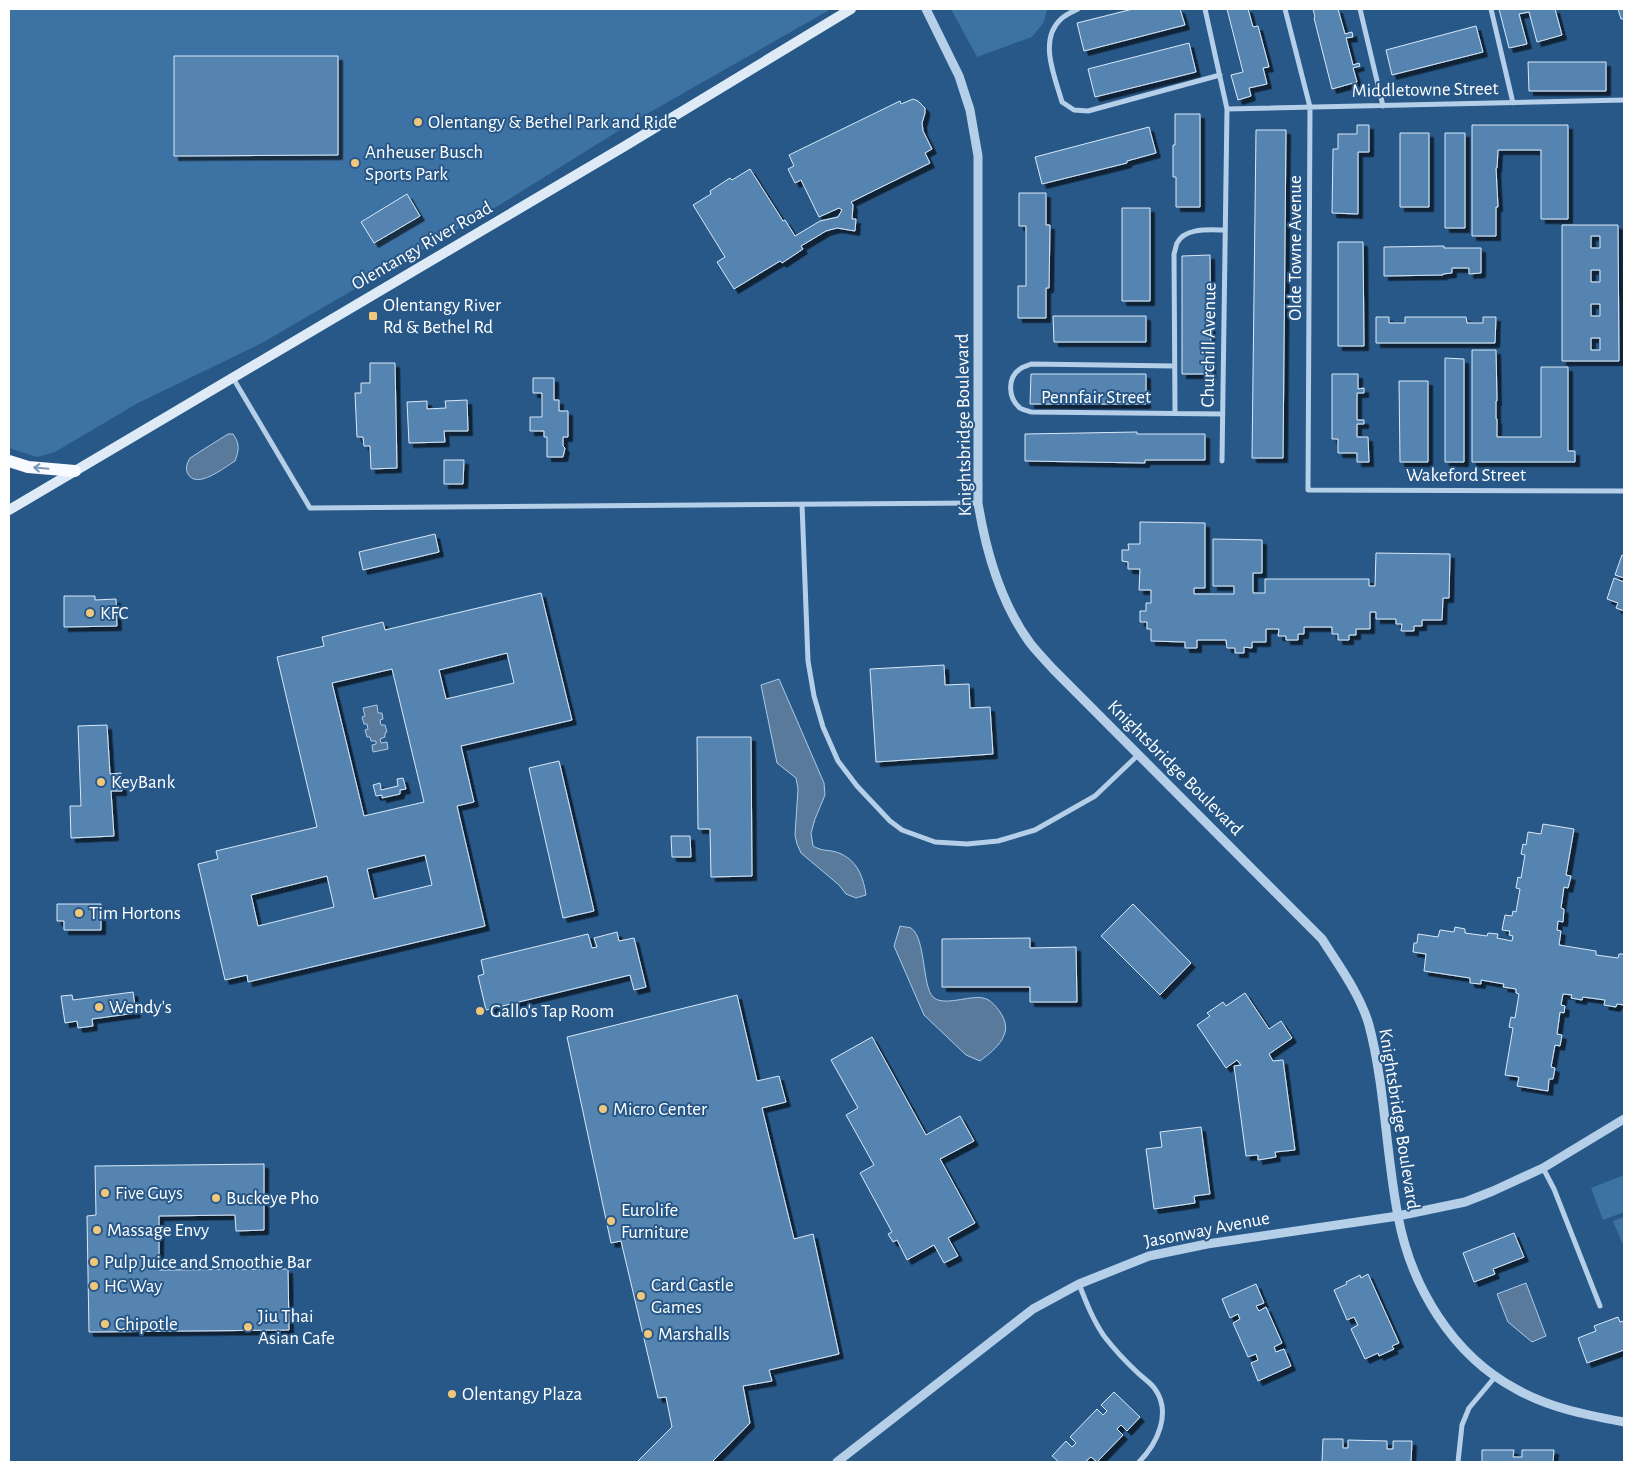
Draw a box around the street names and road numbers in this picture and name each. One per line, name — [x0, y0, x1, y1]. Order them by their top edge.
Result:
street label: Middletowne Street — [1351, 79, 1499, 101]
street label: Olde Towne Avenue — [1286, 175, 1305, 321]
street label: Olentangy River Road — [348, 198, 496, 294]
street label: Churchill Avenue — [1198, 282, 1220, 408]
street label: Knightsbridge Boulevard — [953, 333, 975, 517]
street label: Pennfair Street — [1041, 388, 1151, 407]
street label: Wakeford Street — [1406, 466, 1526, 485]
street label: Knightsbridge Boulevard — [1104, 697, 1246, 839]
street label: Knightsbridge Boulevard — [1375, 1027, 1423, 1211]
street label: Jasonway Avenue — [1143, 1209, 1271, 1251]

